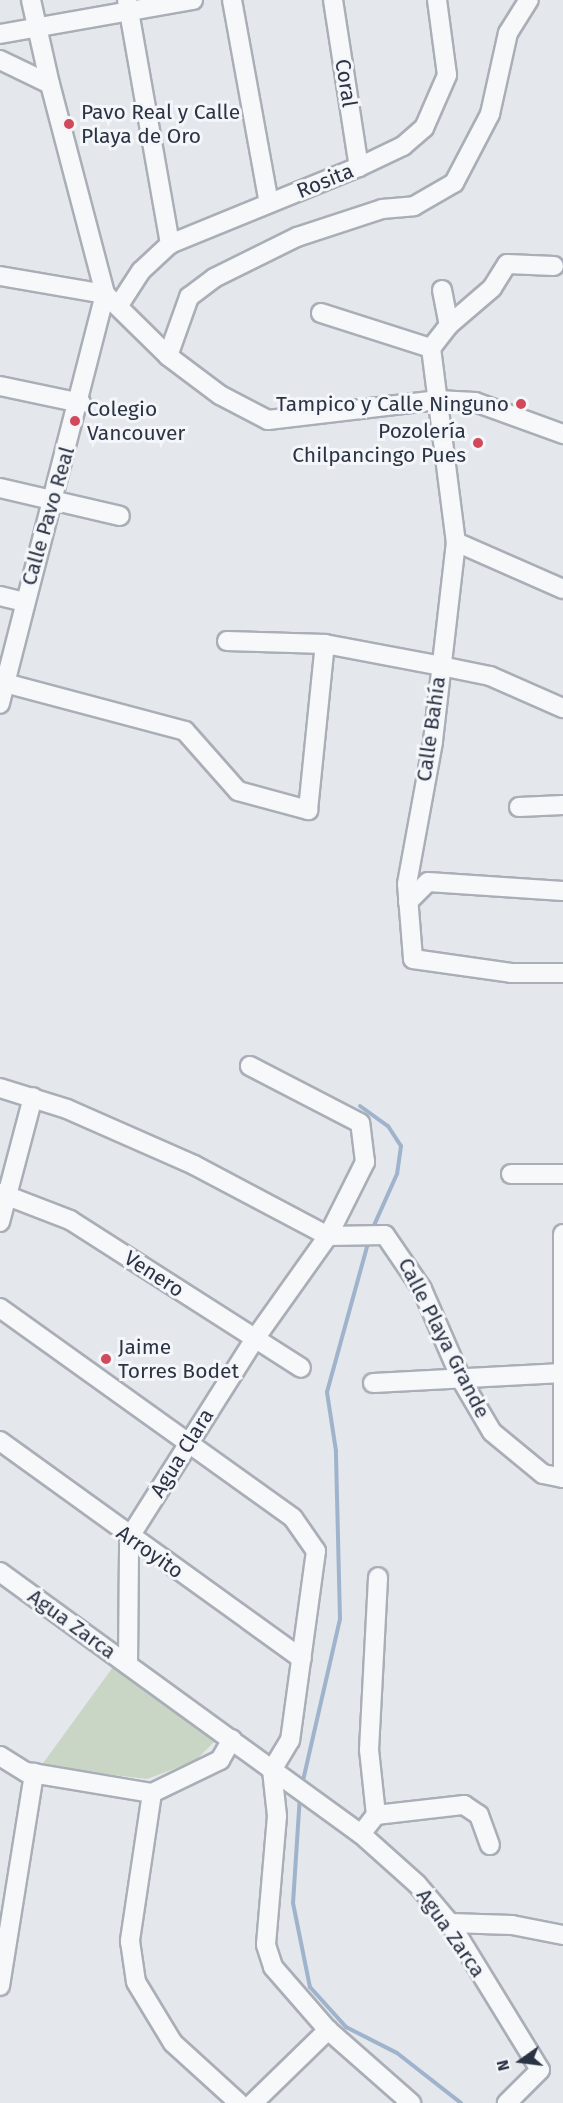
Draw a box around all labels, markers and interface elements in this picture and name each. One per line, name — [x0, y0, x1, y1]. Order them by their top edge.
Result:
street label: Coral — [330, 57, 362, 109]
place label: Pavo Real y Calle Playa de Oro — [81, 99, 240, 149]
marker: Pavo Real y Calle Playa de Oro — [62, 117, 76, 131]
street label: Rosita — [293, 158, 357, 204]
place label: Tampico y Calle Ninguno — [276, 391, 509, 417]
place label: Colegio Vancouver — [87, 396, 185, 446]
marker: Tampico y Calle Ninguno — [514, 397, 528, 411]
marker: Colegio Vancouver — [68, 414, 82, 428]
place label: Pozolería Chilpancingo Pues — [292, 418, 466, 468]
marker: Pozolería Chilpancingo Pues — [471, 436, 485, 450]
street label: Calle Pavo Real — [16, 444, 80, 588]
street label: Calle Bahía — [411, 675, 451, 783]
street label: Venero — [119, 1245, 189, 1303]
street label: Calle Playa Grande — [393, 1254, 495, 1422]
place label: Jaime Torres Bodet — [118, 1334, 239, 1384]
marker: Jaime Torres Bodet — [99, 1352, 113, 1366]
street label: Agua Clara — [145, 1404, 219, 1502]
street label: Arroyito — [112, 1520, 188, 1584]
street label: Agua Zarca — [23, 1584, 121, 1664]
street label: Agua Zarca — [411, 1884, 491, 1982]
north arrow — [491, 2031, 551, 2091]
text: N — [493, 2058, 514, 2073]

